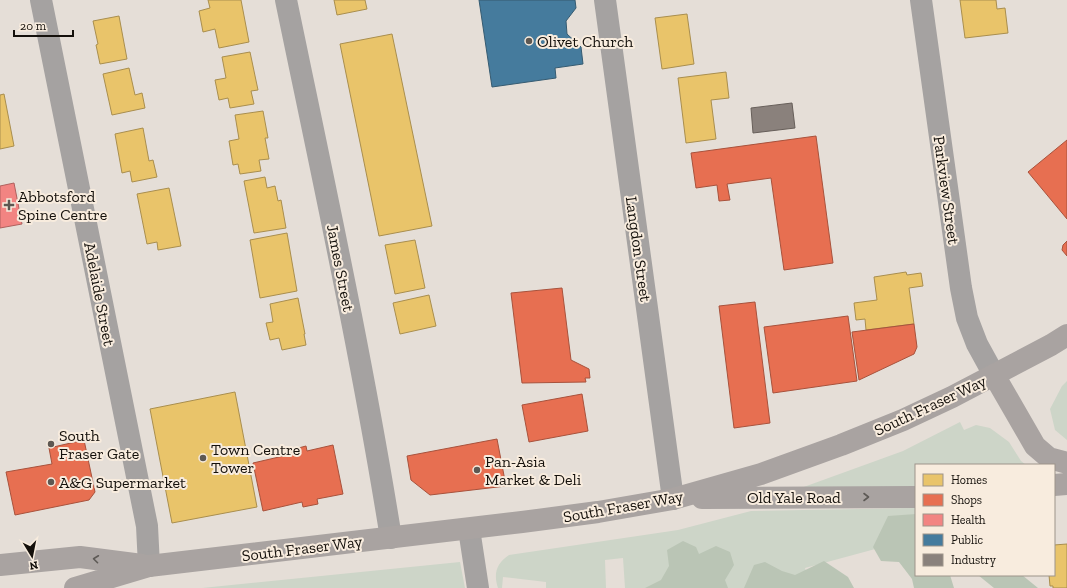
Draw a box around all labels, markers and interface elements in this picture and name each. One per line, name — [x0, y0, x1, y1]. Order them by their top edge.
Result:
scale bar — [14, 12, 73, 38]
text: 20 m — [20, 19, 47, 33]
place label: Olivet Church — [537, 32, 633, 51]
marker: Olivet Church — [524, 36, 534, 46]
street label: Parkview Street — [929, 135, 964, 246]
place label: Abbotsford Spine Centre — [18, 187, 107, 224]
street label: Langdon Street — [622, 195, 655, 303]
marker: Abbotsford Spine Centre — [3, 199, 15, 211]
street label: James Street — [323, 223, 358, 314]
street label: Adelaide Street — [80, 241, 119, 348]
street label: South Fraser Way — [871, 371, 990, 440]
place label: South Fraser Gate — [59, 426, 139, 463]
marker: South Fraser Gate — [46, 439, 56, 449]
place label: Town Centre Tower — [211, 440, 300, 477]
place label: Pan-Asia Market & Deli — [485, 452, 582, 489]
marker: Town Centre Tower — [198, 453, 208, 463]
legend — [915, 464, 1055, 576]
marker: Pan-Asia Market & Deli — [472, 465, 482, 475]
place label: A&G Supermarket — [59, 473, 186, 492]
text: Homes — [951, 473, 987, 487]
marker: A&G Supermarket — [46, 477, 56, 487]
street label: South Fraser Way — [562, 486, 685, 526]
street label: Old Yale Road — [747, 488, 841, 507]
one-way arrow — [863, 493, 869, 501]
text: Shops — [951, 493, 982, 507]
text: Health — [951, 513, 986, 527]
street label: South Fraser Way — [241, 532, 364, 565]
text: Public — [951, 533, 984, 547]
north arrow — [12, 536, 52, 576]
text: Industry — [951, 553, 997, 567]
one-way arrow — [93, 555, 99, 564]
text: N — [28, 558, 39, 573]

